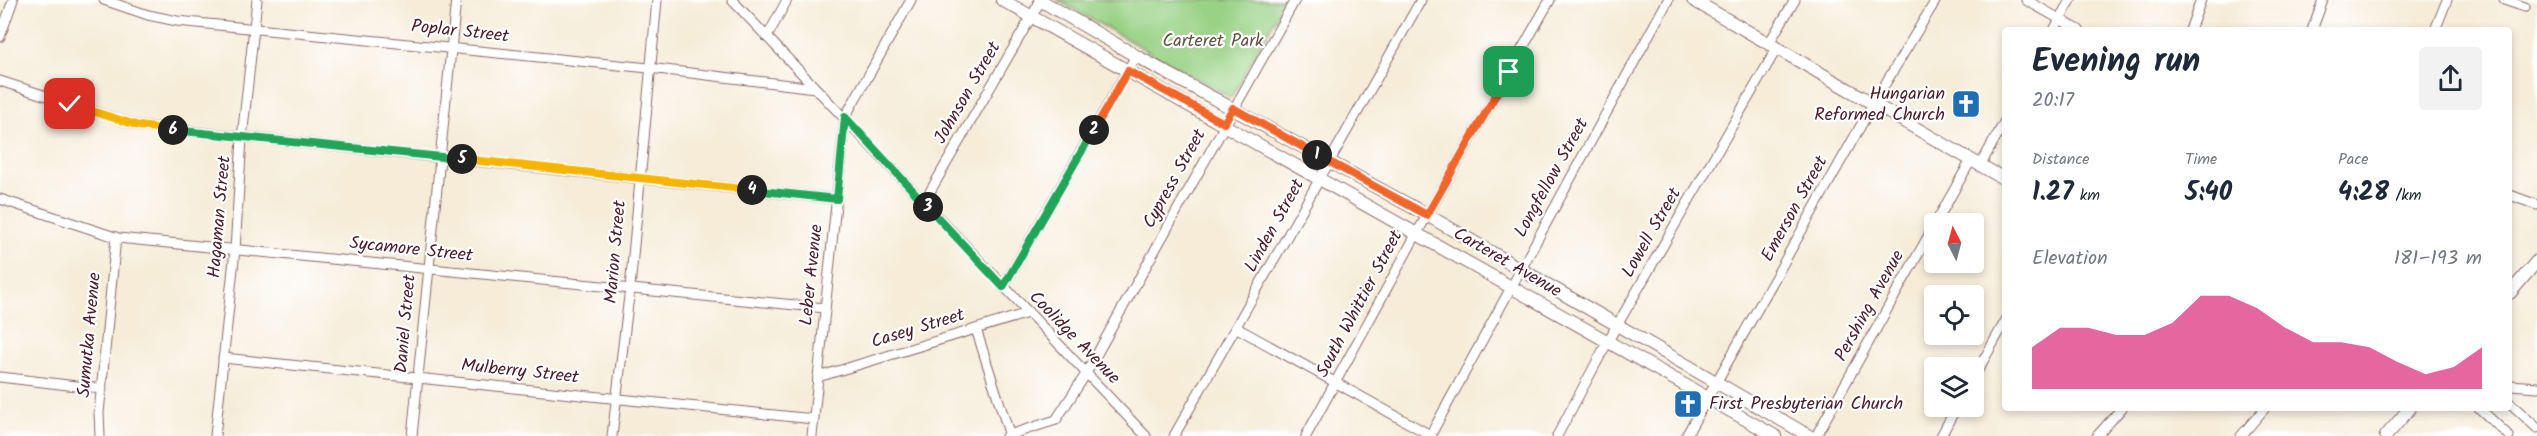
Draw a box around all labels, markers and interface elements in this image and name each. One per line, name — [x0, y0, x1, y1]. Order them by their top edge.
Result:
street label: Poplar Street — [410, 12, 511, 52]
park label: Carteret Park — [1162, 27, 1264, 56]
street label: Johnson Street — [927, 35, 1010, 150]
text: Evening run — [2032, 36, 2200, 89]
pin — [1483, 46, 1534, 97]
button: share — [2419, 47, 2482, 110]
icon: arrive — [1492, 55, 1525, 88]
pin — [44, 78, 95, 129]
place label: Hungarian Reformed Church — [1814, 80, 1945, 130]
text: 20:17 — [2032, 85, 2074, 117]
icon: check — [53, 87, 86, 120]
church icon: Hungarian Reformed Church — [1950, 88, 1982, 120]
street label: Longfellow Street — [1507, 112, 1597, 243]
pin: 6 — [158, 115, 188, 145]
pin: 2 — [1079, 115, 1109, 145]
text: 6 — [169, 117, 177, 142]
text: 2 — [1089, 117, 1099, 142]
street label: Cypress Street — [1136, 123, 1215, 234]
pin: 1 — [1302, 140, 1332, 170]
text: 1 — [1315, 142, 1319, 167]
pin: 5 — [447, 144, 477, 174]
text: 5 — [458, 146, 466, 171]
text: Distance — [2032, 147, 2090, 172]
text: Time — [2185, 147, 2217, 172]
text: Pace — [2338, 147, 2369, 172]
street label: Emerson Street — [1754, 150, 1837, 267]
street label: Hagaman Street — [200, 154, 240, 279]
text: 1.27 — [2032, 172, 2073, 214]
text: 5:40 — [2185, 172, 2232, 214]
text: 4:28 — [2338, 172, 2389, 214]
street label: Linden Street — [1237, 173, 1313, 278]
pin: 4 — [737, 175, 767, 205]
text: 4 — [748, 177, 756, 202]
street label: Lowell Street — [1614, 182, 1690, 284]
text: km — [2073, 183, 2100, 208]
text: /km — [2389, 183, 2421, 208]
pin: 3 — [913, 192, 943, 222]
text: 3 — [924, 194, 932, 219]
street label: Marion Street — [597, 198, 635, 305]
north arrow — [1924, 213, 1984, 273]
map controls — [1924, 213, 1984, 417]
street label: Carteret Avenue — [1447, 220, 1567, 306]
street label: Leber Avenue — [792, 223, 832, 327]
street label: South Whittier Street — [1309, 224, 1412, 383]
street label: Sycamore Street — [348, 229, 475, 271]
text: Elevation — [2032, 243, 2108, 275]
text: 181–193 m — [2394, 243, 2482, 275]
street label: Pershing Avenue — [1827, 245, 1913, 367]
street label: Sumutka Avenue — [70, 271, 110, 399]
street label: Daniel Street — [387, 272, 425, 375]
street label: Coolidge Avenue — [1021, 284, 1127, 392]
button: locate — [1924, 285, 1984, 345]
street label: Casey Street — [868, 301, 969, 357]
street label: Mulberry Street — [460, 351, 581, 393]
button: layers — [1924, 357, 1984, 417]
church icon: First Presbyterian Church — [1672, 388, 1704, 420]
place label: First Presbyterian Church — [1709, 390, 1903, 419]

